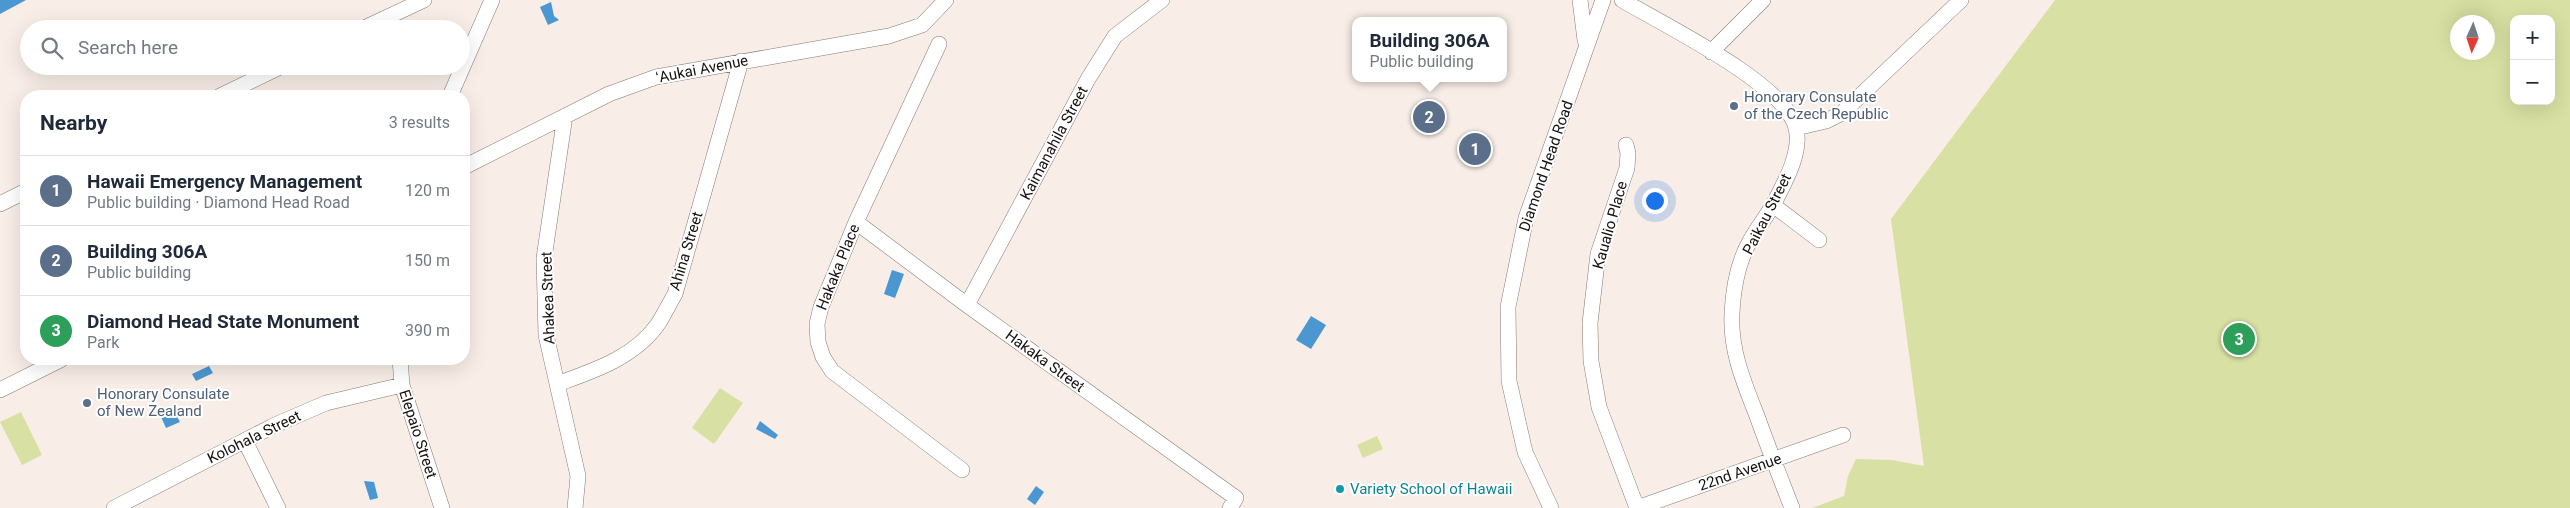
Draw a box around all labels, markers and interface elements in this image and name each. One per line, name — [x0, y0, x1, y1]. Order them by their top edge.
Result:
north arrow — [2450, 15, 2495, 60]
map controls — [2510, 15, 2555, 105]
button: + — [2510, 15, 2555, 60]
popup — [1352, 17, 1507, 82]
search box — [20, 20, 470, 75]
text: Building 306A — [1369, 29, 1490, 52]
icon: search — [38, 34, 66, 62]
text: Search here — [78, 36, 178, 59]
street label: ʻAukai Avenue — [654, 51, 750, 87]
text: Public building — [1369, 52, 1474, 71]
button: − — [2510, 60, 2555, 105]
street label: Kaimanahila Street — [1016, 83, 1092, 203]
place label: Honorary Consulate of the Czech Republic — [1744, 88, 1889, 123]
pin: 2 — [1413, 98, 1445, 136]
street label: Diamond Head Road — [1515, 98, 1577, 234]
marker: Honorary Consulate of the Czech Republic — [1728, 100, 1740, 112]
text: Nearby — [40, 111, 107, 135]
text: 3 results — [389, 113, 450, 132]
pin: 1 — [1459, 130, 1491, 168]
text: Hawaii Emergency Management — [87, 170, 362, 193]
street label: Paikau Street — [1739, 170, 1795, 258]
street label: Kaualio Place — [1589, 179, 1631, 271]
text: 1 — [51, 181, 61, 200]
text: 120 m — [405, 181, 450, 200]
your location — [1642, 188, 1668, 214]
text: Public building · Diamond Head Road — [87, 193, 350, 212]
street label: Ahina Street — [665, 209, 707, 293]
street label: Hakaka Place — [813, 221, 863, 313]
text: Building 306A — [87, 240, 207, 263]
text: 2 — [51, 251, 61, 270]
text: 150 m — [405, 251, 450, 270]
street label: Ahakea Street — [537, 251, 559, 345]
text: Public building — [87, 263, 191, 282]
text: Diamond Head State Monument — [87, 310, 359, 333]
pin: 3 — [2223, 320, 2255, 358]
text: 3 — [51, 321, 61, 340]
text: 390 m — [405, 321, 450, 340]
street label: Hakaka Street — [1002, 326, 1088, 396]
text: Park — [87, 333, 119, 352]
place label: Honorary Consulate of New Zealand — [97, 385, 229, 420]
street label: Elepaio Street — [395, 387, 441, 481]
marker: Honorary Consulate of New Zealand — [81, 397, 93, 409]
street label: Kolohala Street — [204, 407, 304, 467]
street label: 22nd Avenue — [1696, 449, 1784, 495]
place label: Variety School of Hawaii — [1350, 480, 1512, 498]
marker: Variety School of Hawaii — [1334, 483, 1346, 495]

